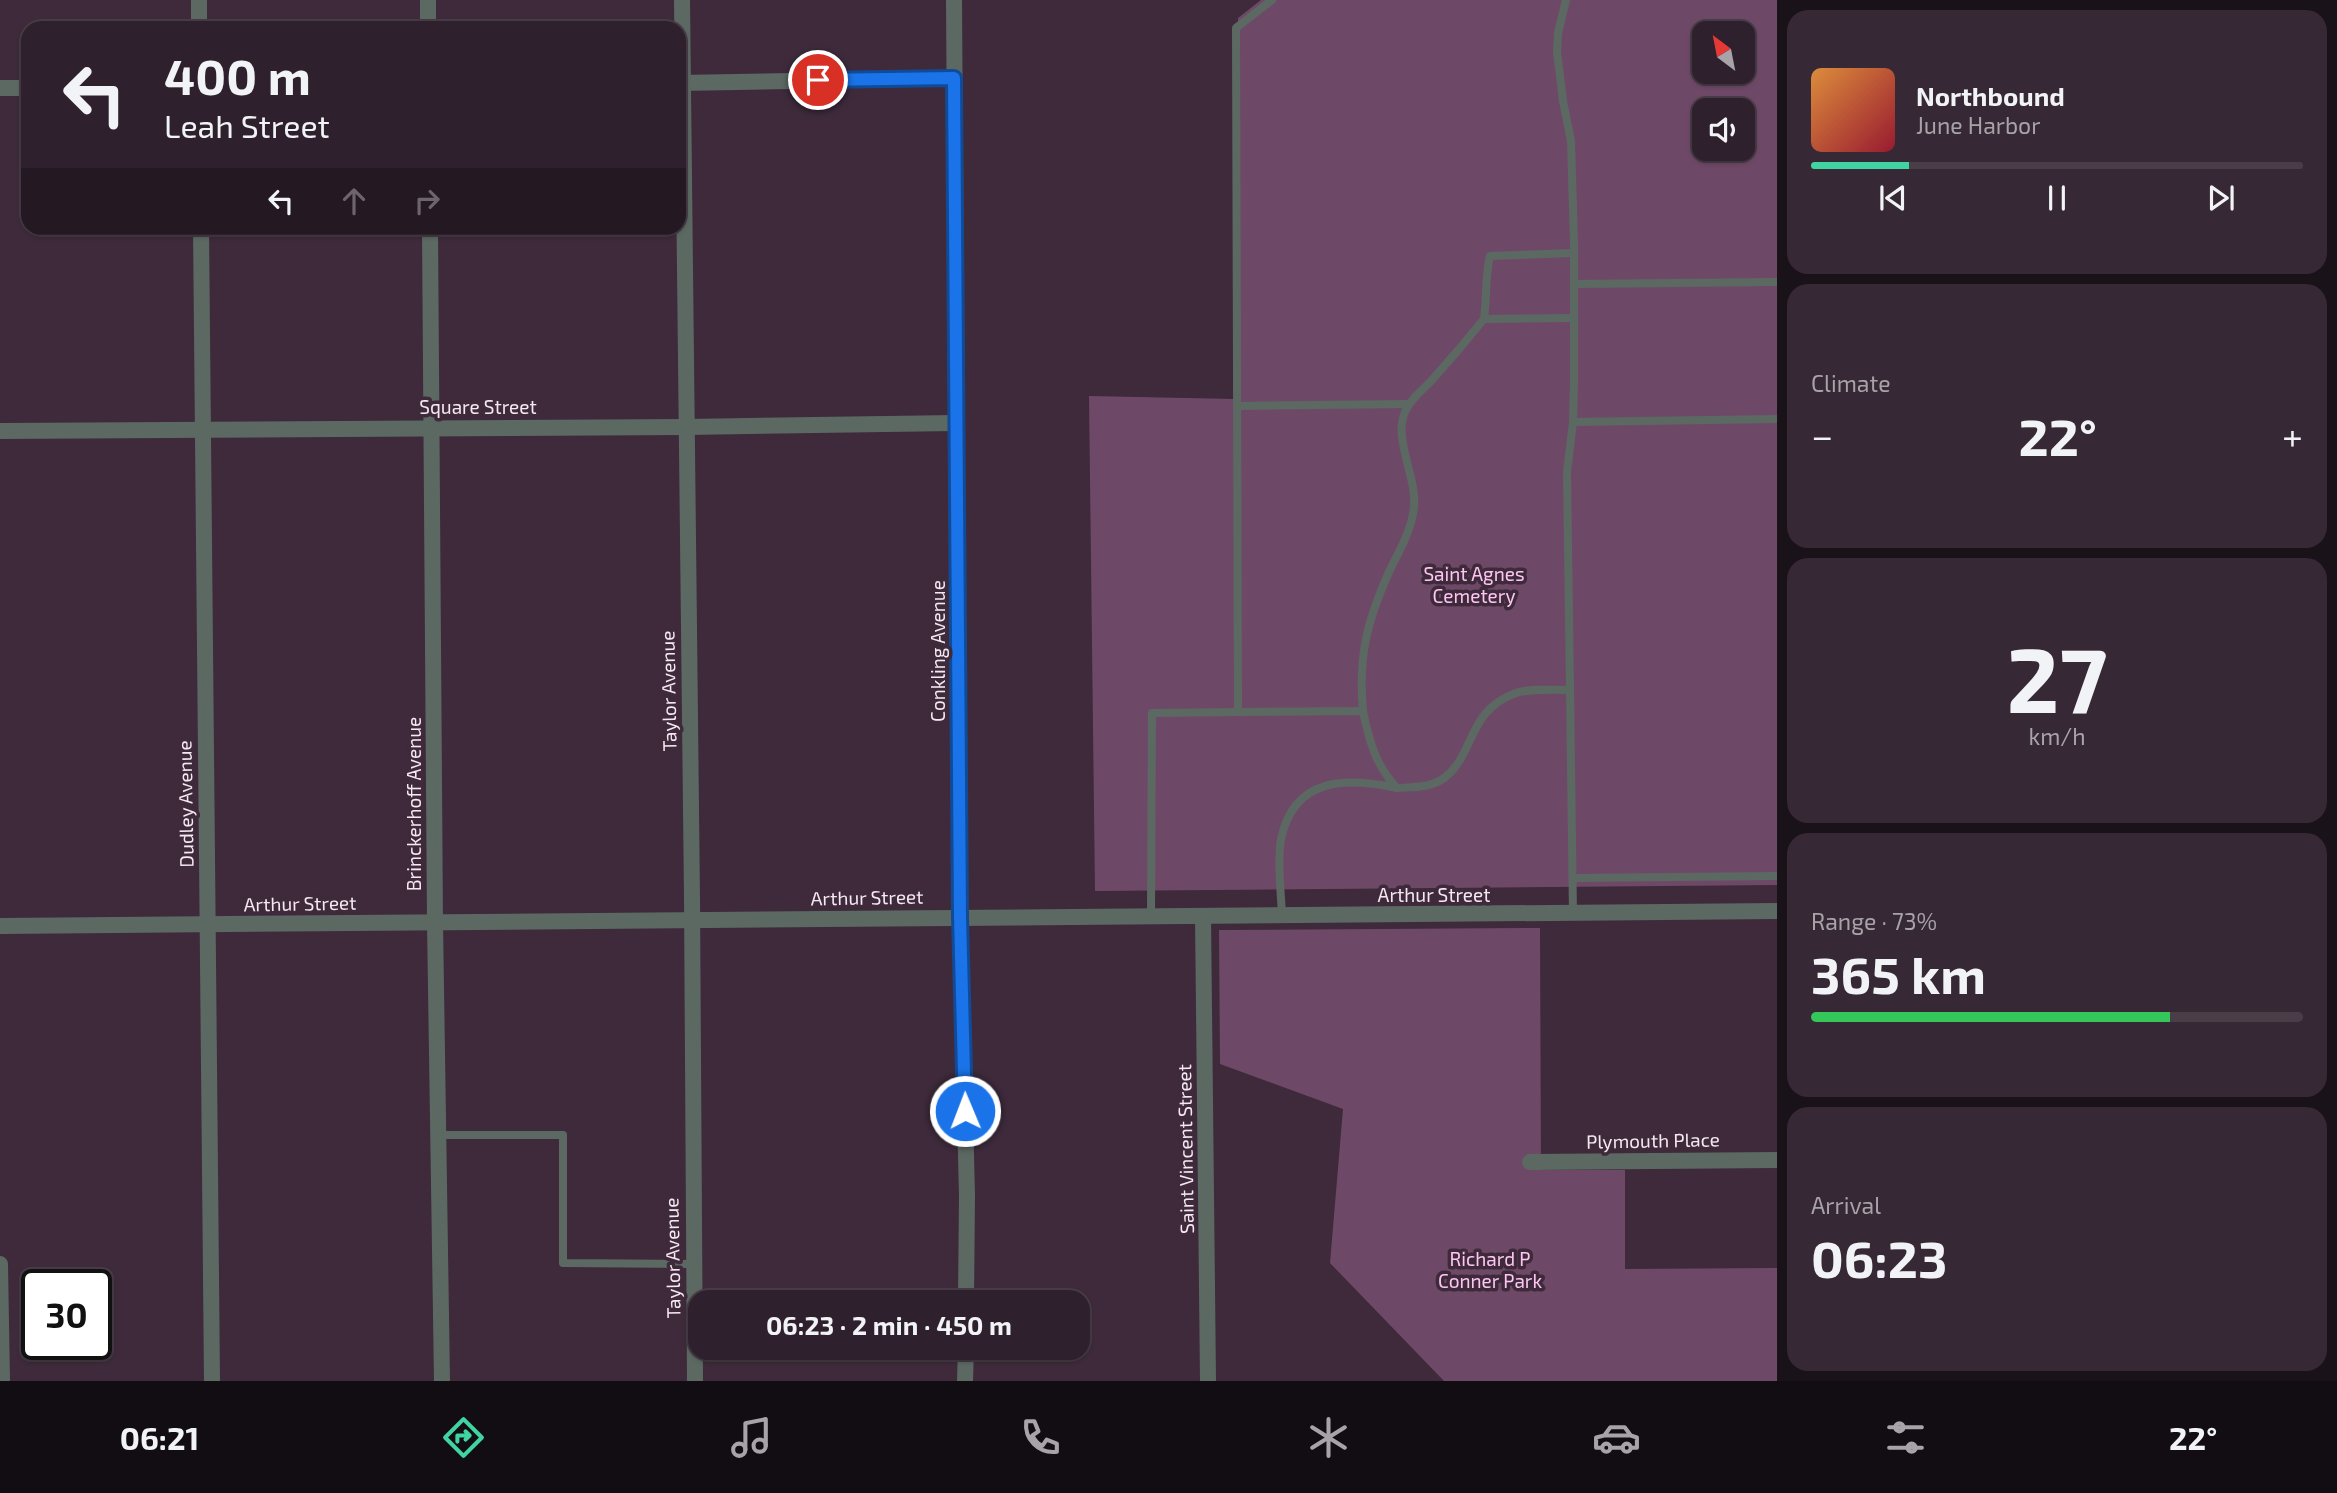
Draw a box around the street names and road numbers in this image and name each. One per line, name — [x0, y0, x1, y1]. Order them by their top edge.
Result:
street label: Square Street — [419, 395, 537, 418]
street label: Conkling Avenue — [926, 580, 949, 722]
street label: Taylor Avenue — [655, 630, 681, 752]
street label: Brinckerhoff Avenue — [402, 717, 425, 891]
street label: Dudley Avenue — [172, 740, 198, 868]
street label: Arthur Street — [1378, 883, 1490, 906]
street label: Arthur Street — [810, 885, 924, 909]
street label: Arthur Street — [243, 891, 357, 915]
street label: Saint Vincent Street — [1172, 1064, 1198, 1234]
street label: Plymouth Place — [1586, 1127, 1720, 1153]
street label: Taylor Avenue — [659, 1197, 685, 1319]

